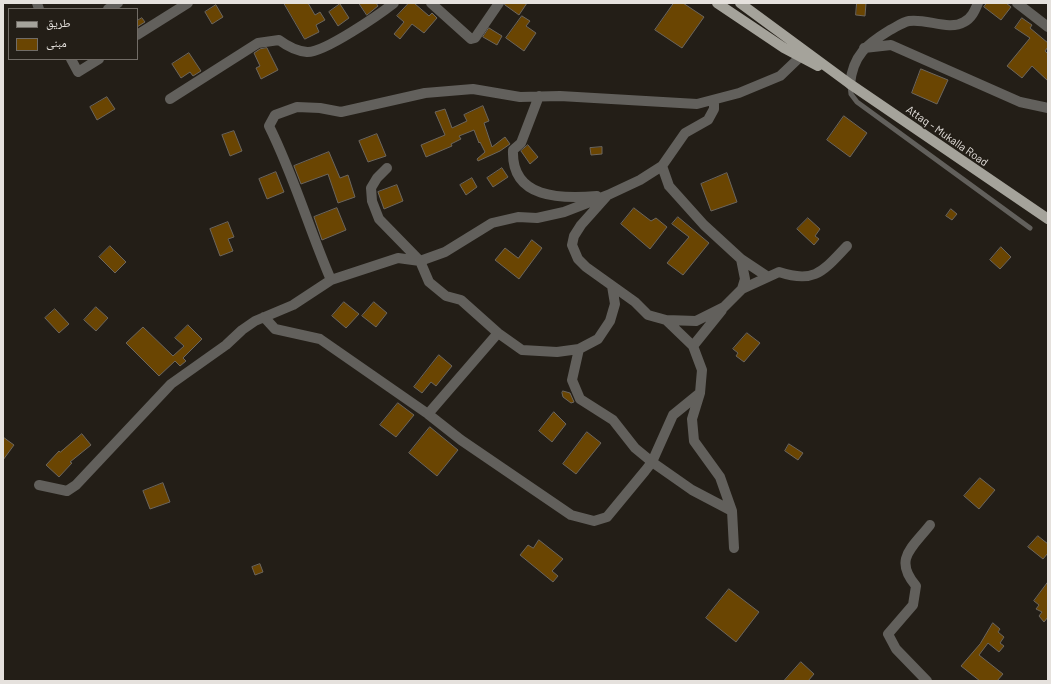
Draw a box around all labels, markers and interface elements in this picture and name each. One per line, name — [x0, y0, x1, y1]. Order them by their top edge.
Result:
legend — [8, 8, 138, 60]
text: طريق — [46, 15, 71, 29]
text: مبنى — [46, 35, 67, 49]
street label: Attaq - Mukalla Road — [903, 103, 991, 169]

